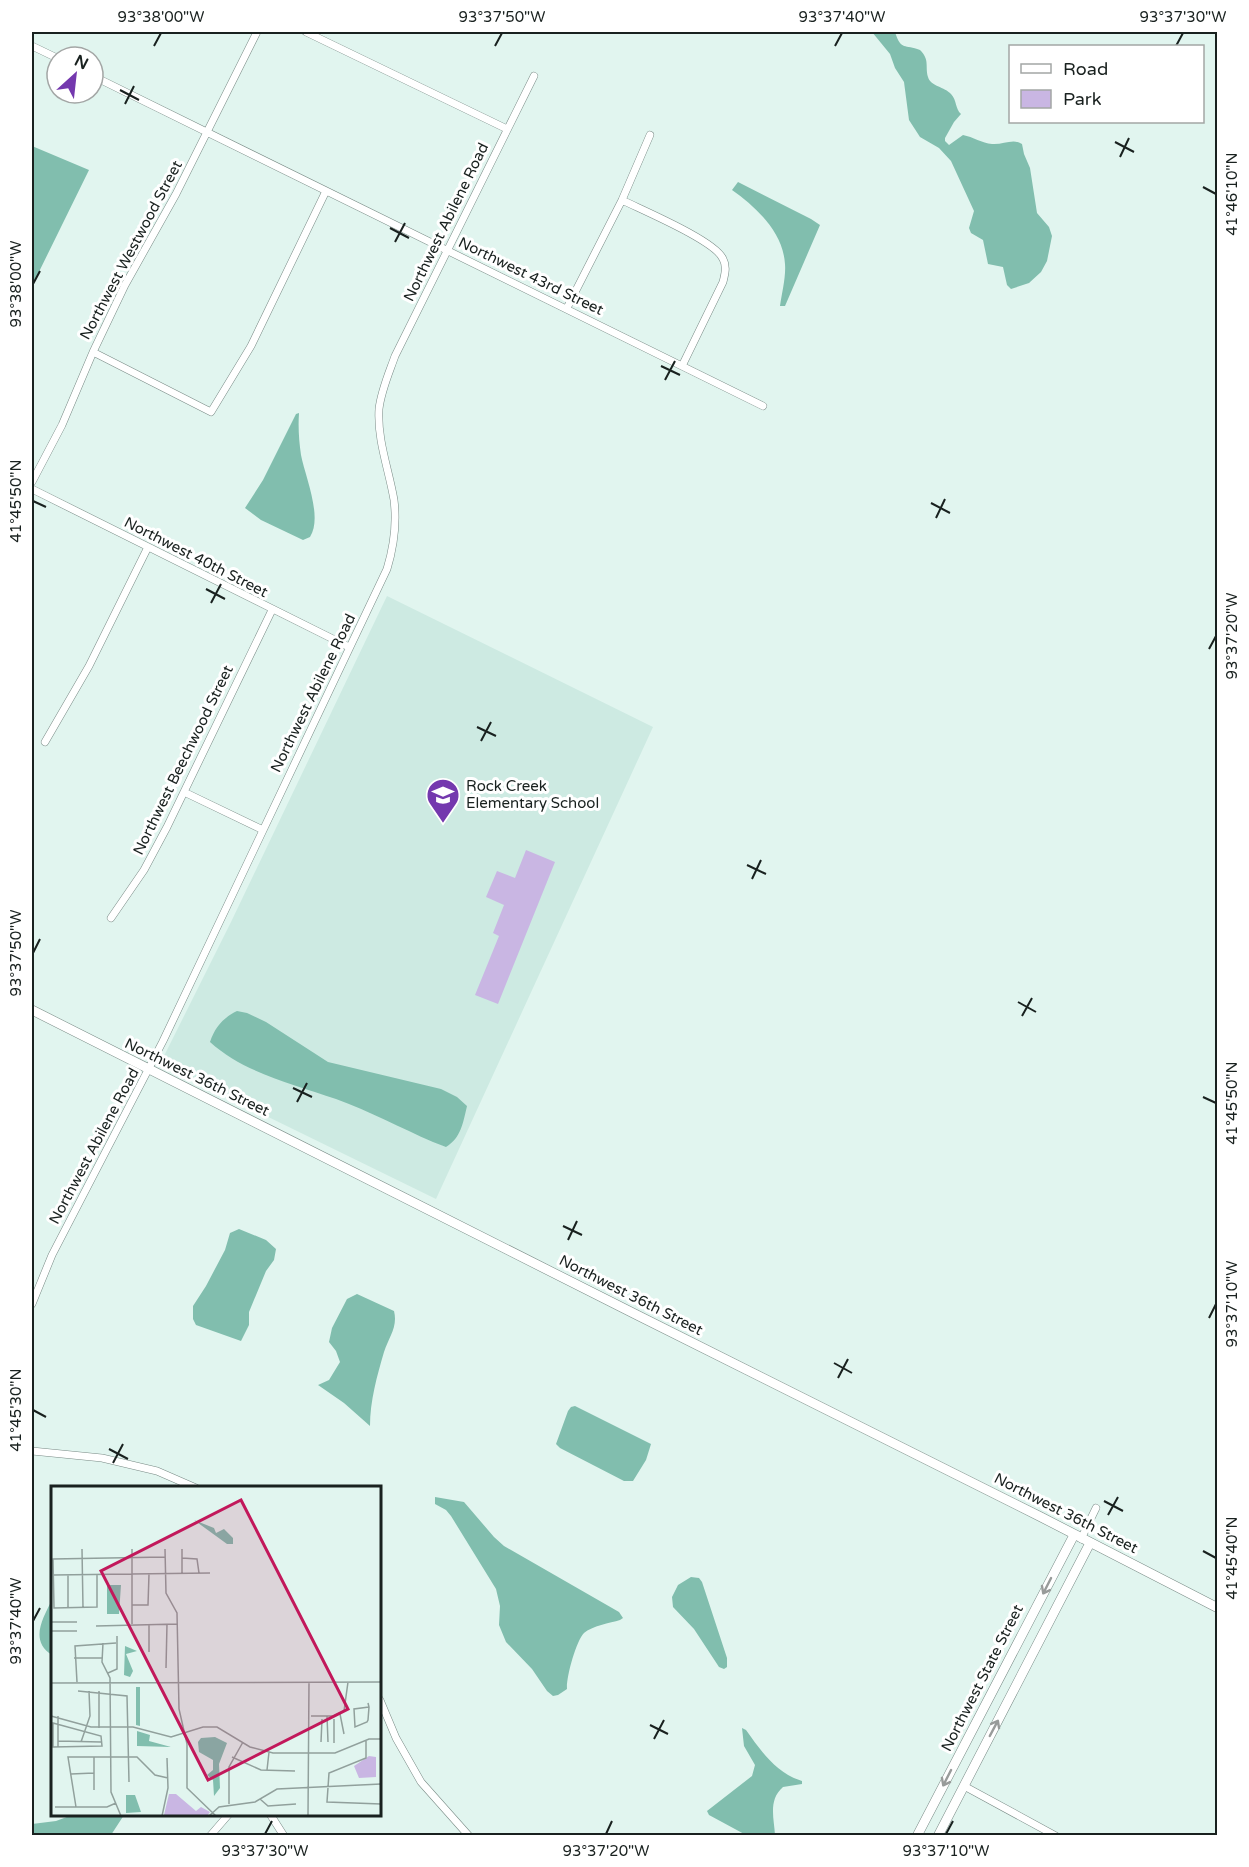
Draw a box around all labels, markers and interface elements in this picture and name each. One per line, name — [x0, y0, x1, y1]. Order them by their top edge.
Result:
text: 93°38'00"W — [118, 8, 204, 26]
text: 93°37'50"W — [459, 8, 545, 26]
text: 93°37'40"W — [799, 8, 885, 26]
text: 93°37'30"W — [1140, 8, 1226, 26]
north arrow — [45, 45, 105, 105]
legend — [1009, 45, 1204, 123]
text: N — [71, 51, 92, 74]
text: Road — [1063, 58, 1108, 80]
text: Park — [1063, 88, 1102, 110]
street label: Northwest Abilene Road — [400, 140, 492, 304]
text: 41°46'10"N — [1223, 152, 1241, 236]
street label: Northwest Westwood Street — [76, 157, 186, 343]
street label: Northwest 43rd Street — [456, 233, 607, 319]
text: 93°38'00"W — [7, 241, 25, 327]
text: 41°45'50"N — [7, 459, 25, 543]
street label: Northwest 40th Street — [121, 513, 271, 601]
text: 93°37'20"W — [1223, 593, 1241, 679]
street label: Northwest Abilene Road — [267, 611, 359, 775]
street label: Northwest Beechwood Street — [129, 662, 237, 858]
school or university icon: Rock Creek Elementary School — [425, 777, 461, 824]
place label: Rock Creek Elementary School — [466, 777, 599, 812]
text: 93°37'50"W — [7, 910, 25, 996]
street label: Northwest 36th Street — [122, 1034, 273, 1120]
text: 41°45'50"N — [1223, 1061, 1241, 1145]
street label: Northwest Abilene Road — [45, 1065, 143, 1227]
street label: Northwest 36th Street — [556, 1251, 706, 1339]
text: 93°37'10"W — [1223, 1261, 1241, 1347]
text: 41°45'30"N — [7, 1368, 25, 1452]
street label: Northwest 36th Street — [991, 1469, 1141, 1557]
inset map — [51, 1486, 381, 1816]
text: 41°45'40"N — [1223, 1516, 1241, 1600]
one-way arrow — [1041, 1577, 1052, 1595]
text: 93°37'40"W — [7, 1578, 25, 1664]
street label: Northwest State Street — [937, 1601, 1027, 1754]
one-way arrow — [989, 1719, 1000, 1737]
one-way arrow — [941, 1769, 953, 1786]
text: 93°37'30"W — [222, 1842, 308, 1860]
text: 93°37'20"W — [563, 1842, 649, 1860]
text: 93°37'10"W — [903, 1842, 989, 1860]

